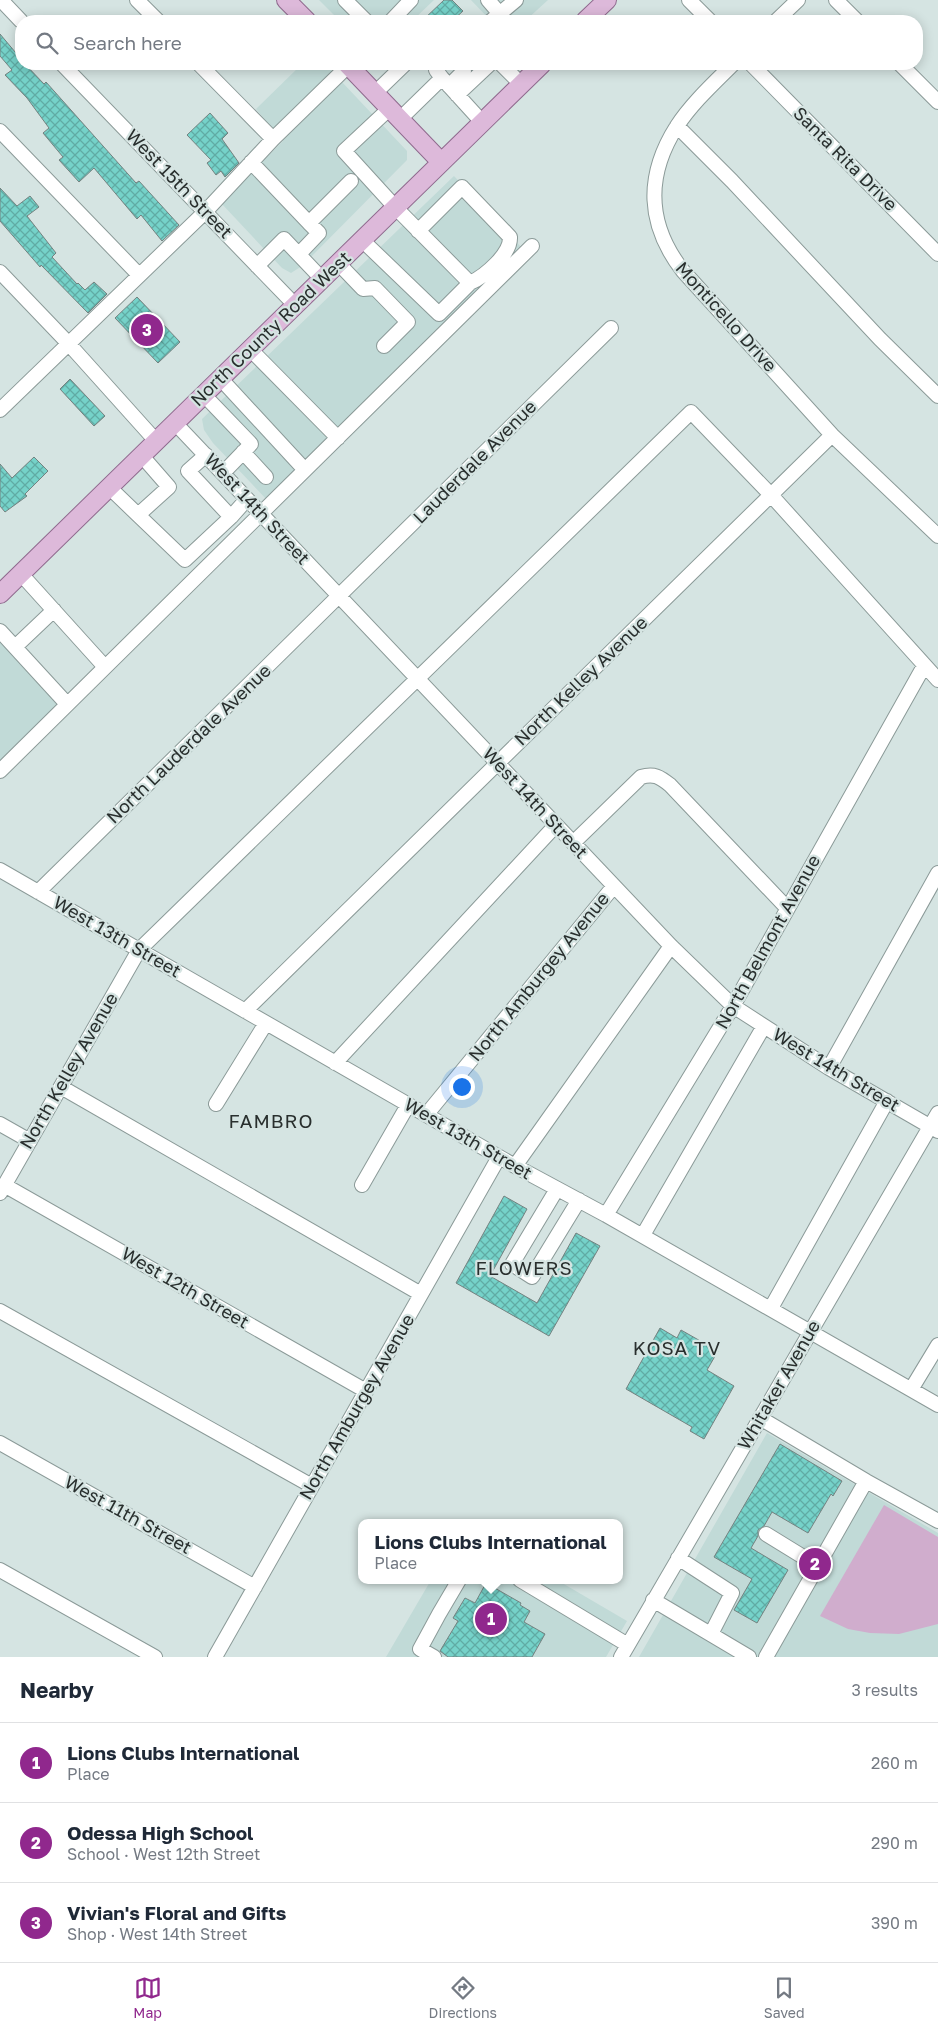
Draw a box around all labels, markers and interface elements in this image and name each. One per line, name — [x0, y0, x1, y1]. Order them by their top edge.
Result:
search box — [15, 15, 923, 70]
icon: search — [33, 29, 61, 57]
text: Search here — [73, 31, 182, 54]
street label: Santa Rita Drive — [789, 102, 902, 215]
street label: West 15th Street — [122, 124, 237, 243]
street label: North County Road West — [186, 246, 355, 411]
street label: Monticello Drive — [671, 257, 782, 376]
pin: 3 — [131, 311, 163, 349]
street label: Lauderdale Avenue — [408, 395, 540, 527]
street label: West 14th Street — [201, 448, 315, 568]
street label: North Kelley Avenue — [509, 611, 651, 750]
street label: North Lauderdale Avenue — [102, 659, 275, 828]
street label: West 14th Street — [479, 742, 593, 862]
street label: North Belmont Avenue — [710, 851, 824, 1032]
street label: North Amburgey Avenue — [463, 888, 613, 1065]
street label: West 13th Street — [50, 891, 185, 982]
street label: North Kelley Avenue — [14, 988, 122, 1153]
street label: West 14th Street — [769, 1023, 904, 1116]
your location — [449, 1074, 475, 1100]
street label: West 13th Street — [401, 1093, 536, 1184]
district label: FAMBRO — [229, 1109, 313, 1132]
street label: West 12th Street — [118, 1242, 253, 1333]
district label: FLOWERS — [475, 1256, 573, 1279]
street label: North Amburgey Avenue — [294, 1310, 418, 1503]
street label: Whitaker Avenue — [732, 1316, 824, 1453]
district label: KOSA TV — [633, 1336, 721, 1359]
street label: West 11th Street — [61, 1470, 196, 1558]
popup — [358, 1519, 623, 1584]
text: Lions Clubs International — [374, 1530, 607, 1553]
pin: 2 — [799, 1545, 831, 1583]
text: Place — [374, 1553, 417, 1573]
pin: 1 — [475, 1600, 507, 1638]
text: Nearby — [20, 1677, 94, 1703]
text: 3 results — [851, 1680, 918, 1700]
text: Lions Clubs International — [67, 1741, 299, 1764]
text: 1 — [32, 1753, 40, 1773]
text: 260 m — [871, 1753, 918, 1773]
text: Place — [67, 1764, 110, 1784]
text: Odessa High School — [67, 1821, 253, 1844]
text: 2 — [31, 1833, 41, 1853]
text: 290 m — [871, 1833, 918, 1853]
text: School · West 12th Street — [67, 1844, 260, 1864]
text: Vivian's Floral and Gifts — [67, 1901, 287, 1924]
text: 3 — [31, 1913, 41, 1933]
text: 390 m — [871, 1913, 918, 1933]
text: Shop · West 14th Street — [67, 1924, 247, 1944]
tab: Map — [133, 1974, 162, 2021]
tab: Directions — [429, 1974, 497, 2021]
tab: Saved — [764, 1974, 805, 2021]

